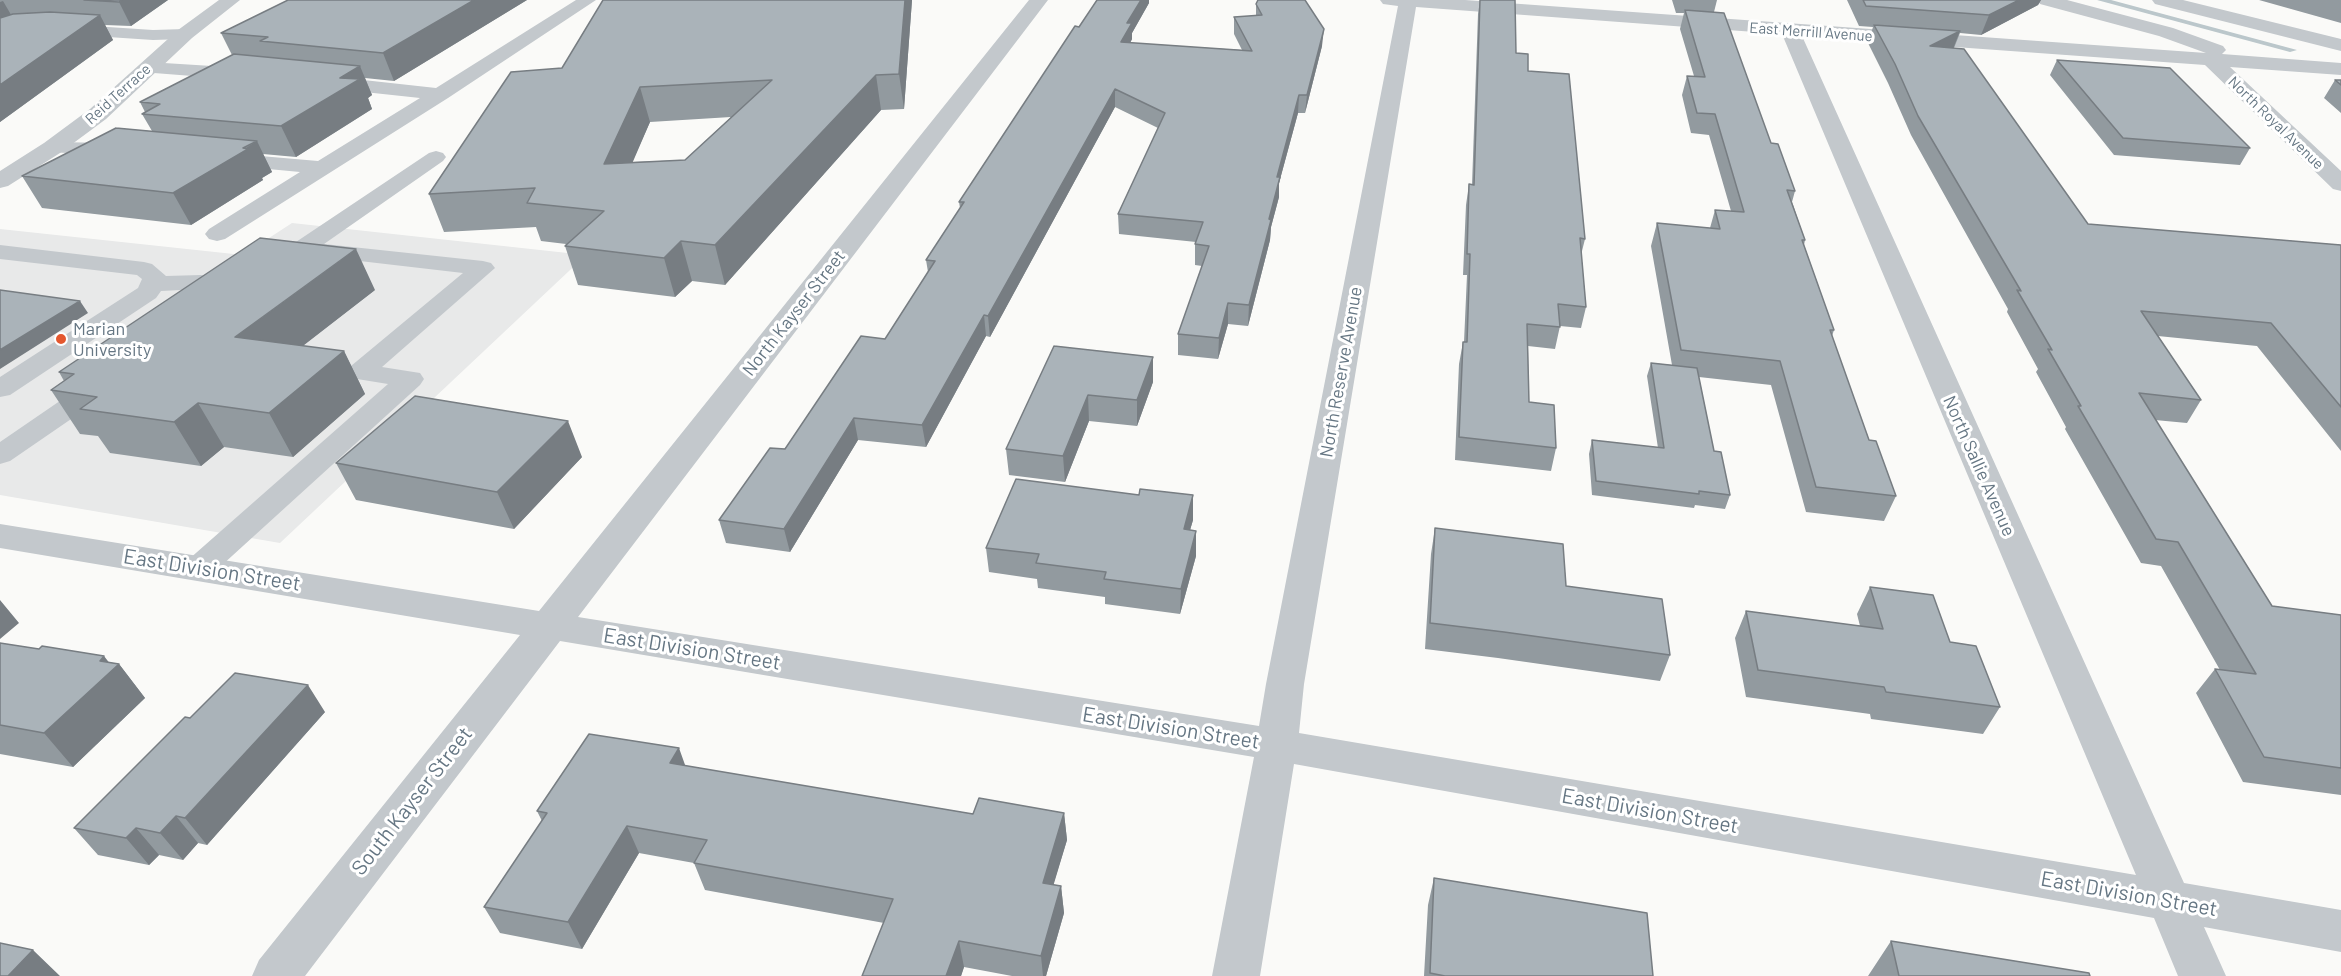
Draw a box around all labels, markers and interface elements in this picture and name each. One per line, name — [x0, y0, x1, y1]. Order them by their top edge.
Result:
street label: East Merrill Avenue — [1749, 19, 1873, 45]
street label: Reid Terrace — [82, 60, 154, 128]
street label: North Royal Avenue — [2224, 73, 2328, 173]
street label: North Kayser Street — [738, 246, 850, 380]
street label: North Reserve Avenue — [1315, 285, 1367, 459]
place label: Marian University — [73, 318, 151, 360]
marker: Marian University — [54, 332, 68, 346]
street label: North Sallie Avenue — [1938, 392, 2020, 540]
street label: East Division Street — [122, 544, 302, 596]
street label: East Division Street — [602, 623, 782, 675]
street label: East Division Street — [1081, 702, 1261, 754]
street label: South Kayser Street — [346, 722, 478, 880]
street label: East Division Street — [1560, 783, 1740, 839]
street label: East Division Street — [2039, 866, 2219, 922]

